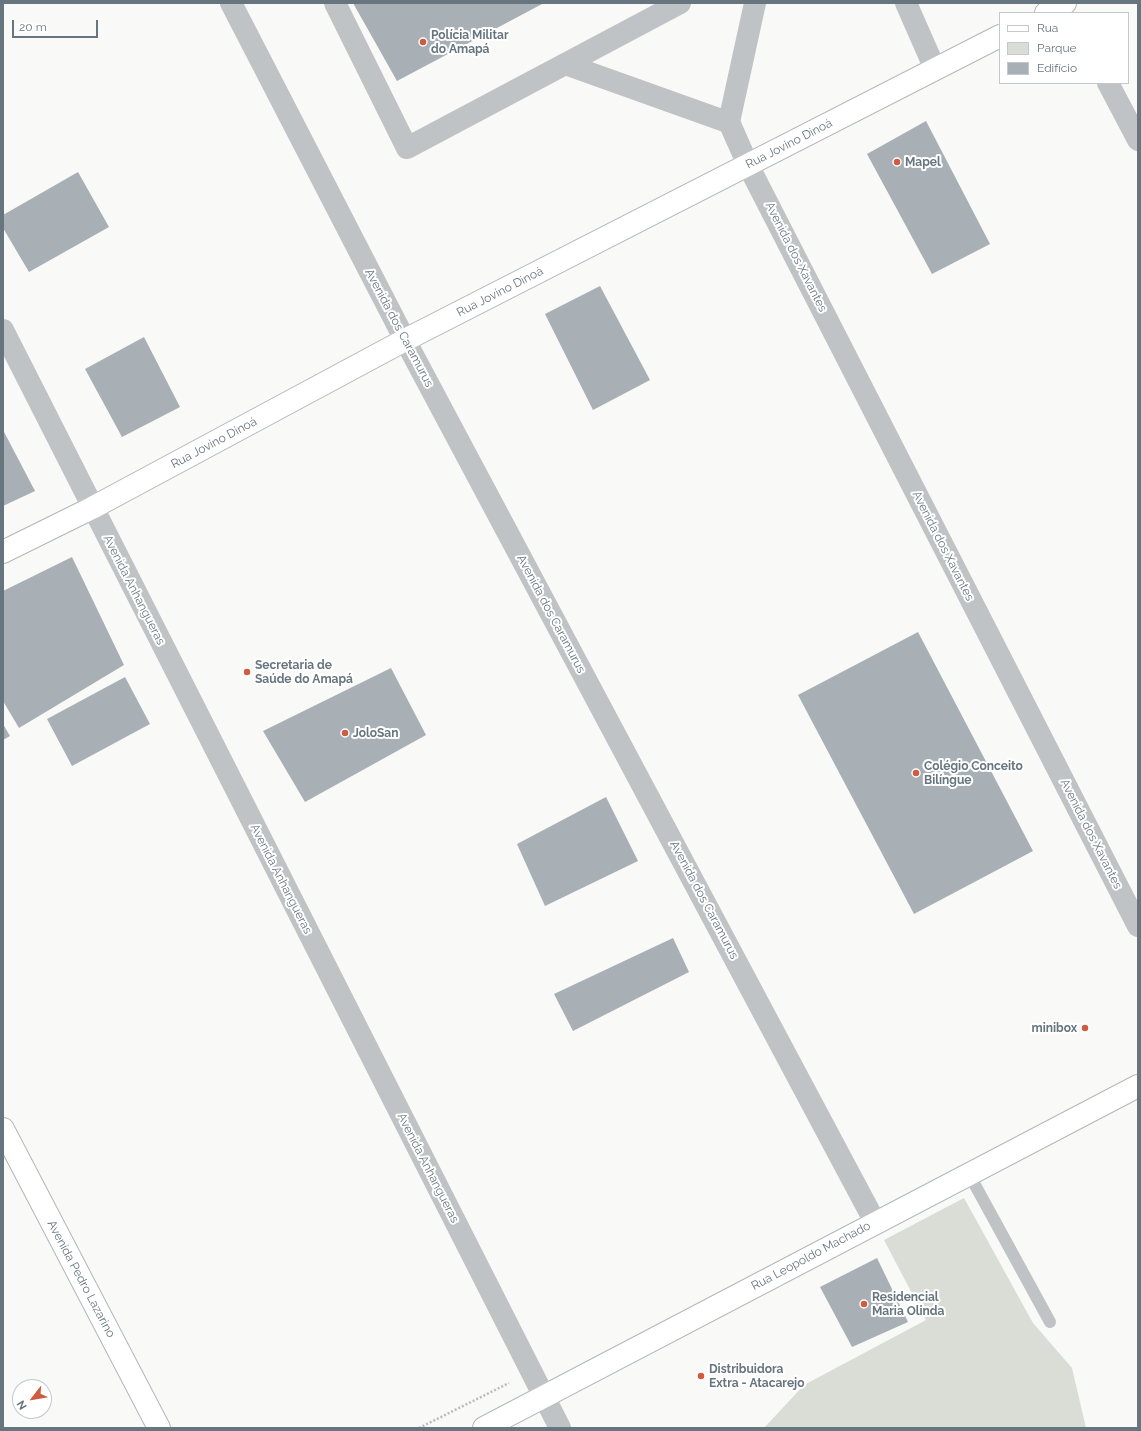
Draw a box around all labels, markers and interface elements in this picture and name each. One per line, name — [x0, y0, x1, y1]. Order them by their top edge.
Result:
scale bar — [14, 12, 100, 38]
legend — [999, 12, 1129, 84]
text: 20 m — [19, 20, 47, 34]
text: Rua — [1037, 21, 1058, 35]
place label: Polícia Militar do Amapá — [431, 28, 509, 56]
marker: Polícia Militar do Amapá — [418, 37, 428, 47]
text: Parque — [1037, 41, 1077, 55]
text: Edifício — [1037, 61, 1077, 75]
street label: Rua Jovino Dinoá — [743, 116, 835, 172]
place label: Mapel — [905, 155, 941, 169]
marker: Mapel — [892, 157, 902, 167]
street label: Avenida dos Xavantes — [762, 200, 830, 314]
street label: Rua Jovino Dinoá — [454, 264, 546, 320]
street label: Avenida dos Caramurus — [362, 266, 436, 390]
street label: Rua Jovino Dinoá — [169, 414, 259, 472]
street label: Avenida dos Xavantes — [909, 489, 977, 603]
street label: Avenida Anhangueras — [100, 533, 168, 647]
street label: Avenida dos Caramurus — [514, 552, 588, 676]
place label: Secretaria de Saúde do Amapá — [255, 658, 353, 686]
marker: Secretaria de Saúde do Amapá — [242, 667, 252, 677]
place label: JoloSan — [353, 726, 398, 740]
marker: JoloSan — [340, 728, 350, 738]
place label: Colégio Conceito Bilíngue — [924, 759, 1023, 787]
marker: Colégio Conceito Bilíngue — [911, 768, 921, 778]
street label: Avenida dos Xavantes — [1057, 777, 1125, 891]
street label: Avenida Anhangueras — [247, 822, 315, 936]
street label: Avenida dos Caramurus — [667, 838, 741, 962]
place label: minibox — [1031, 1021, 1077, 1035]
marker: minibox — [1080, 1023, 1090, 1033]
street label: Avenida Anhangueras — [394, 1111, 462, 1225]
street label: Avenida Pedro Lazarino — [44, 1218, 118, 1340]
street label: Rua Leopoldo Machado — [749, 1218, 873, 1294]
place label: Residencial Maria Olinda — [872, 1290, 944, 1318]
marker: Residencial Maria Olinda — [859, 1299, 869, 1309]
place label: Distribuidora Extra - Atacarejo — [709, 1362, 805, 1390]
marker: Distribuidora Extra - Atacarejo — [696, 1371, 706, 1381]
north arrow — [12, 1379, 52, 1419]
text: N — [14, 1398, 30, 1412]

